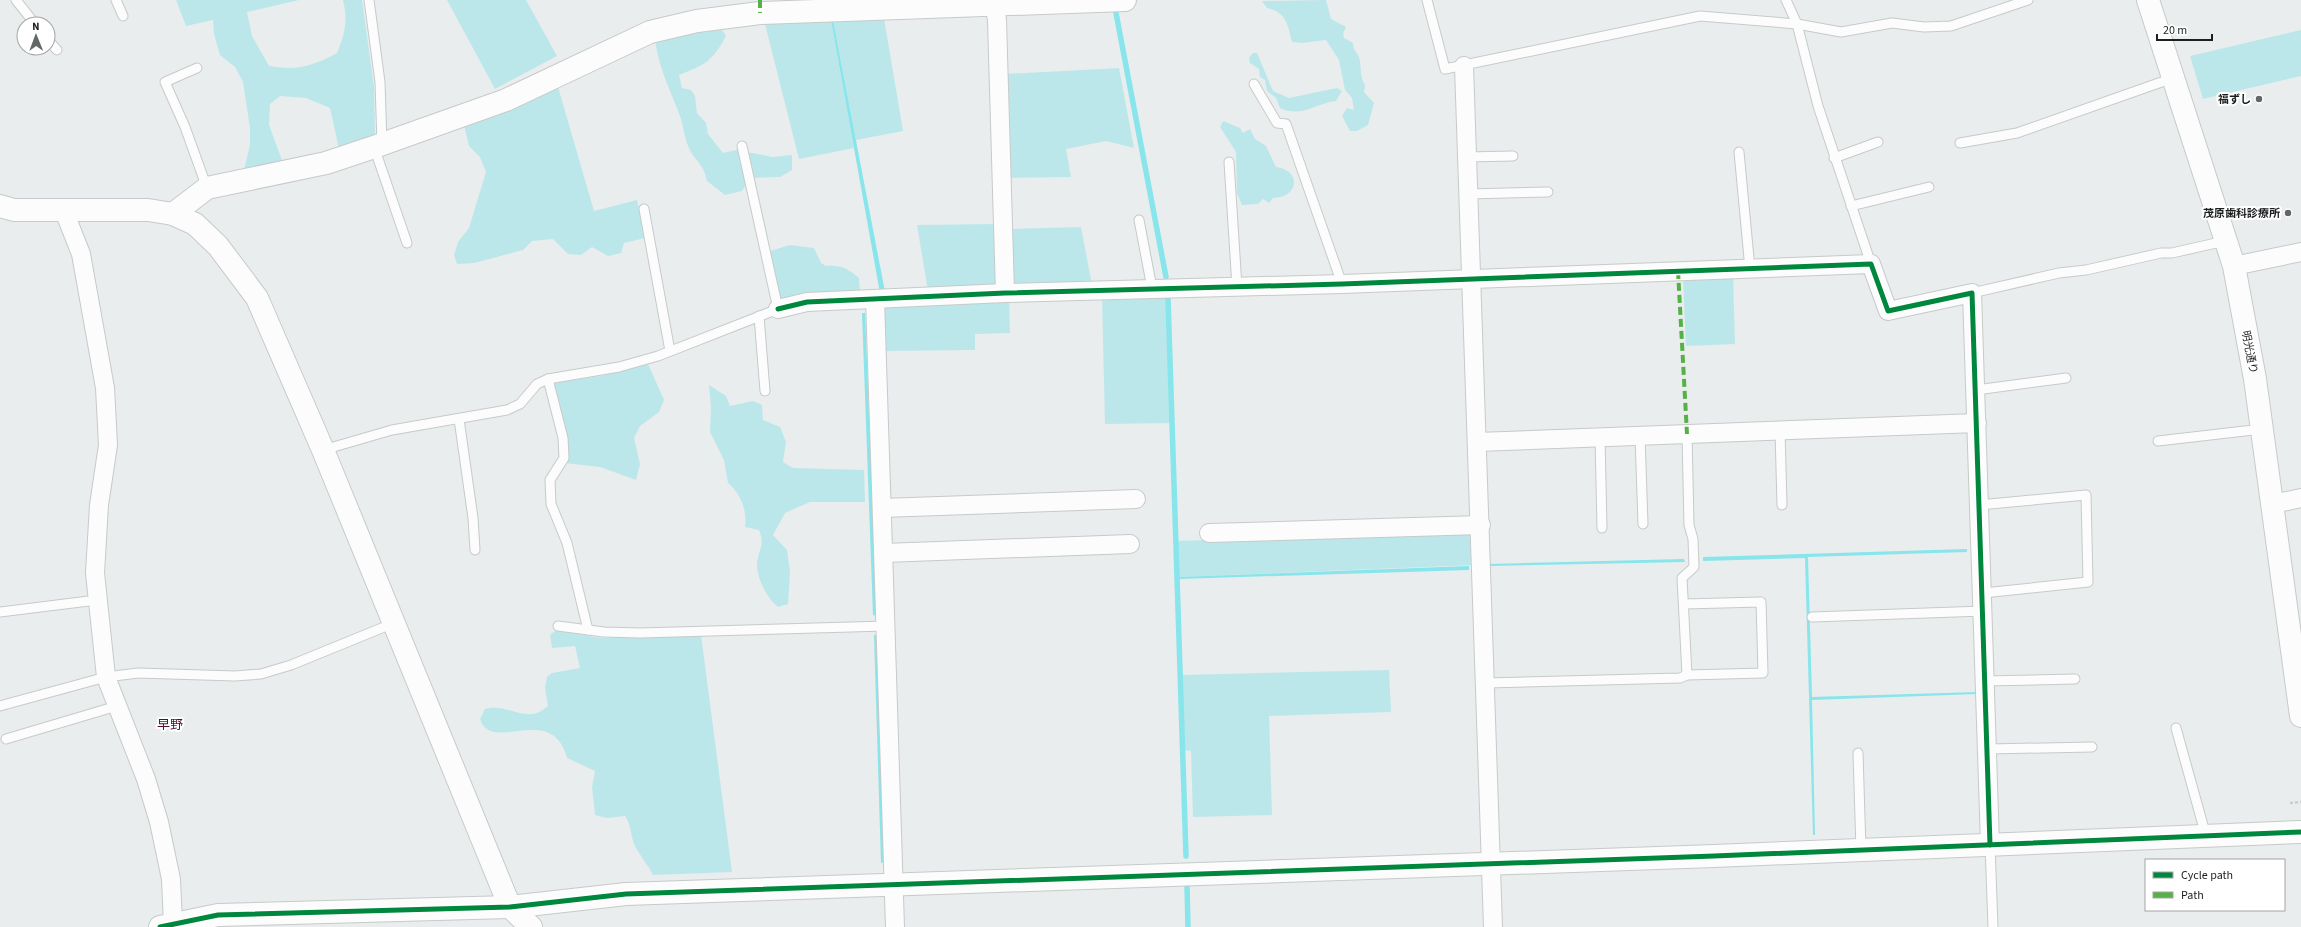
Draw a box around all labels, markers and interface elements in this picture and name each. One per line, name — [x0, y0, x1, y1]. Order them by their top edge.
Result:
north arrow — [16, 16, 56, 56]
scale bar — [2157, 16, 2212, 42]
text: N — [32, 19, 40, 34]
text: 20 m — [2163, 22, 2187, 39]
place label: 福ずし — [2218, 92, 2251, 107]
marker: 福ずし — [2254, 94, 2264, 104]
place label: 茂原歯科診療所 — [2203, 206, 2280, 221]
marker: 茂原歯科診療所 — [2283, 208, 2293, 218]
street label: 明光通り — [2238, 329, 2261, 375]
district label: 早野 — [157, 716, 183, 734]
legend — [2145, 859, 2285, 911]
text: Cycle path — [2181, 867, 2233, 884]
text: Path — [2181, 887, 2204, 904]

